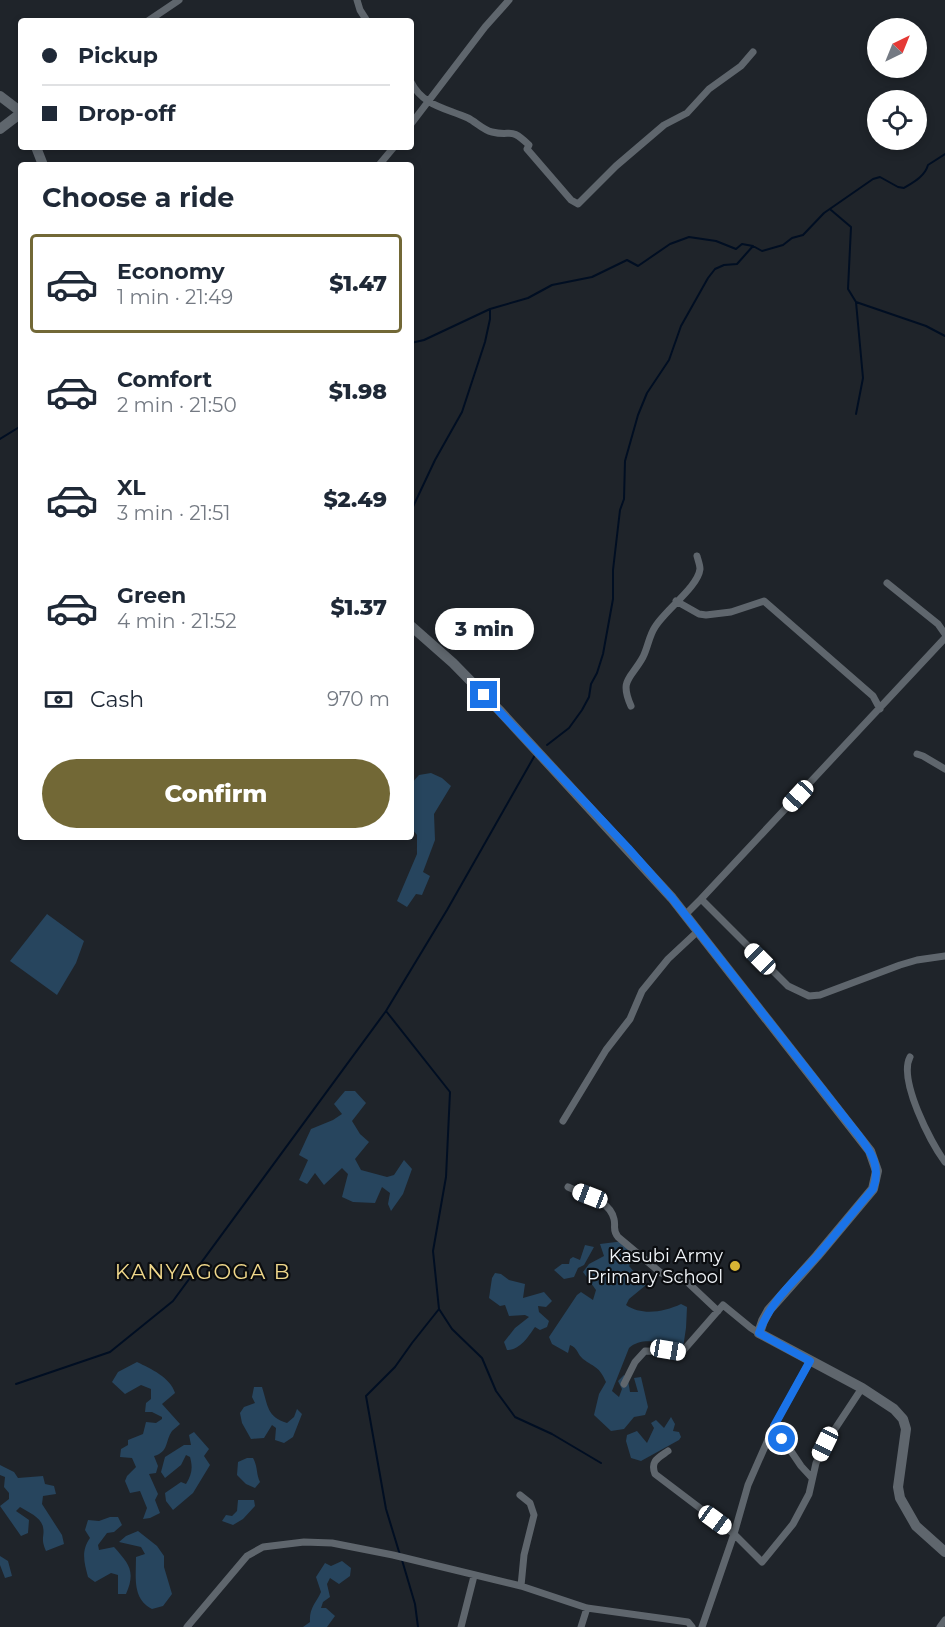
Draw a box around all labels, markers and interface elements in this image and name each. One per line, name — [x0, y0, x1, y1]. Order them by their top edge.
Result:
north arrow — [867, 18, 927, 78]
map controls — [867, 18, 927, 150]
text: Pickup — [78, 42, 158, 69]
button: locate — [867, 90, 927, 150]
text: Drop-off — [78, 100, 176, 127]
text: Choose a ride — [42, 181, 234, 214]
icon: car — [45, 257, 99, 311]
text: Economy — [117, 258, 225, 285]
text: $1.47 — [329, 270, 387, 297]
text: 1 min · 21:49 — [117, 285, 233, 309]
icon: car — [45, 365, 99, 419]
text: Comfort — [117, 366, 212, 393]
text: $1.98 — [329, 378, 387, 405]
text: 2 min · 21:50 — [117, 393, 237, 417]
icon: car — [45, 473, 99, 527]
text: XL — [117, 474, 146, 501]
text: $2.49 — [323, 486, 387, 513]
text: 3 min · 21:51 — [117, 501, 231, 525]
icon: car — [45, 581, 99, 635]
text: Green — [117, 582, 186, 609]
text: $1.37 — [331, 594, 387, 621]
callout: 3 min — [434, 608, 534, 650]
text: 4 min · 21:52 — [117, 609, 237, 633]
text: 3 min — [455, 617, 514, 641]
route end — [470, 681, 497, 708]
icon: cash — [42, 683, 75, 716]
text: Cash — [90, 686, 144, 713]
text: 970 m — [327, 687, 390, 711]
button: Confirm — [42, 759, 390, 828]
car — [779, 777, 817, 815]
car — [741, 940, 779, 978]
car — [570, 1181, 610, 1211]
place label: Kasubi Army Primary School — [587, 1245, 723, 1288]
district label: KANYAGOGA B — [115, 1259, 291, 1284]
marker: Kasubi Army Primary School — [728, 1259, 742, 1273]
car — [649, 1338, 687, 1362]
car — [809, 1424, 841, 1464]
route start — [768, 1425, 795, 1452]
car — [695, 1502, 735, 1538]

